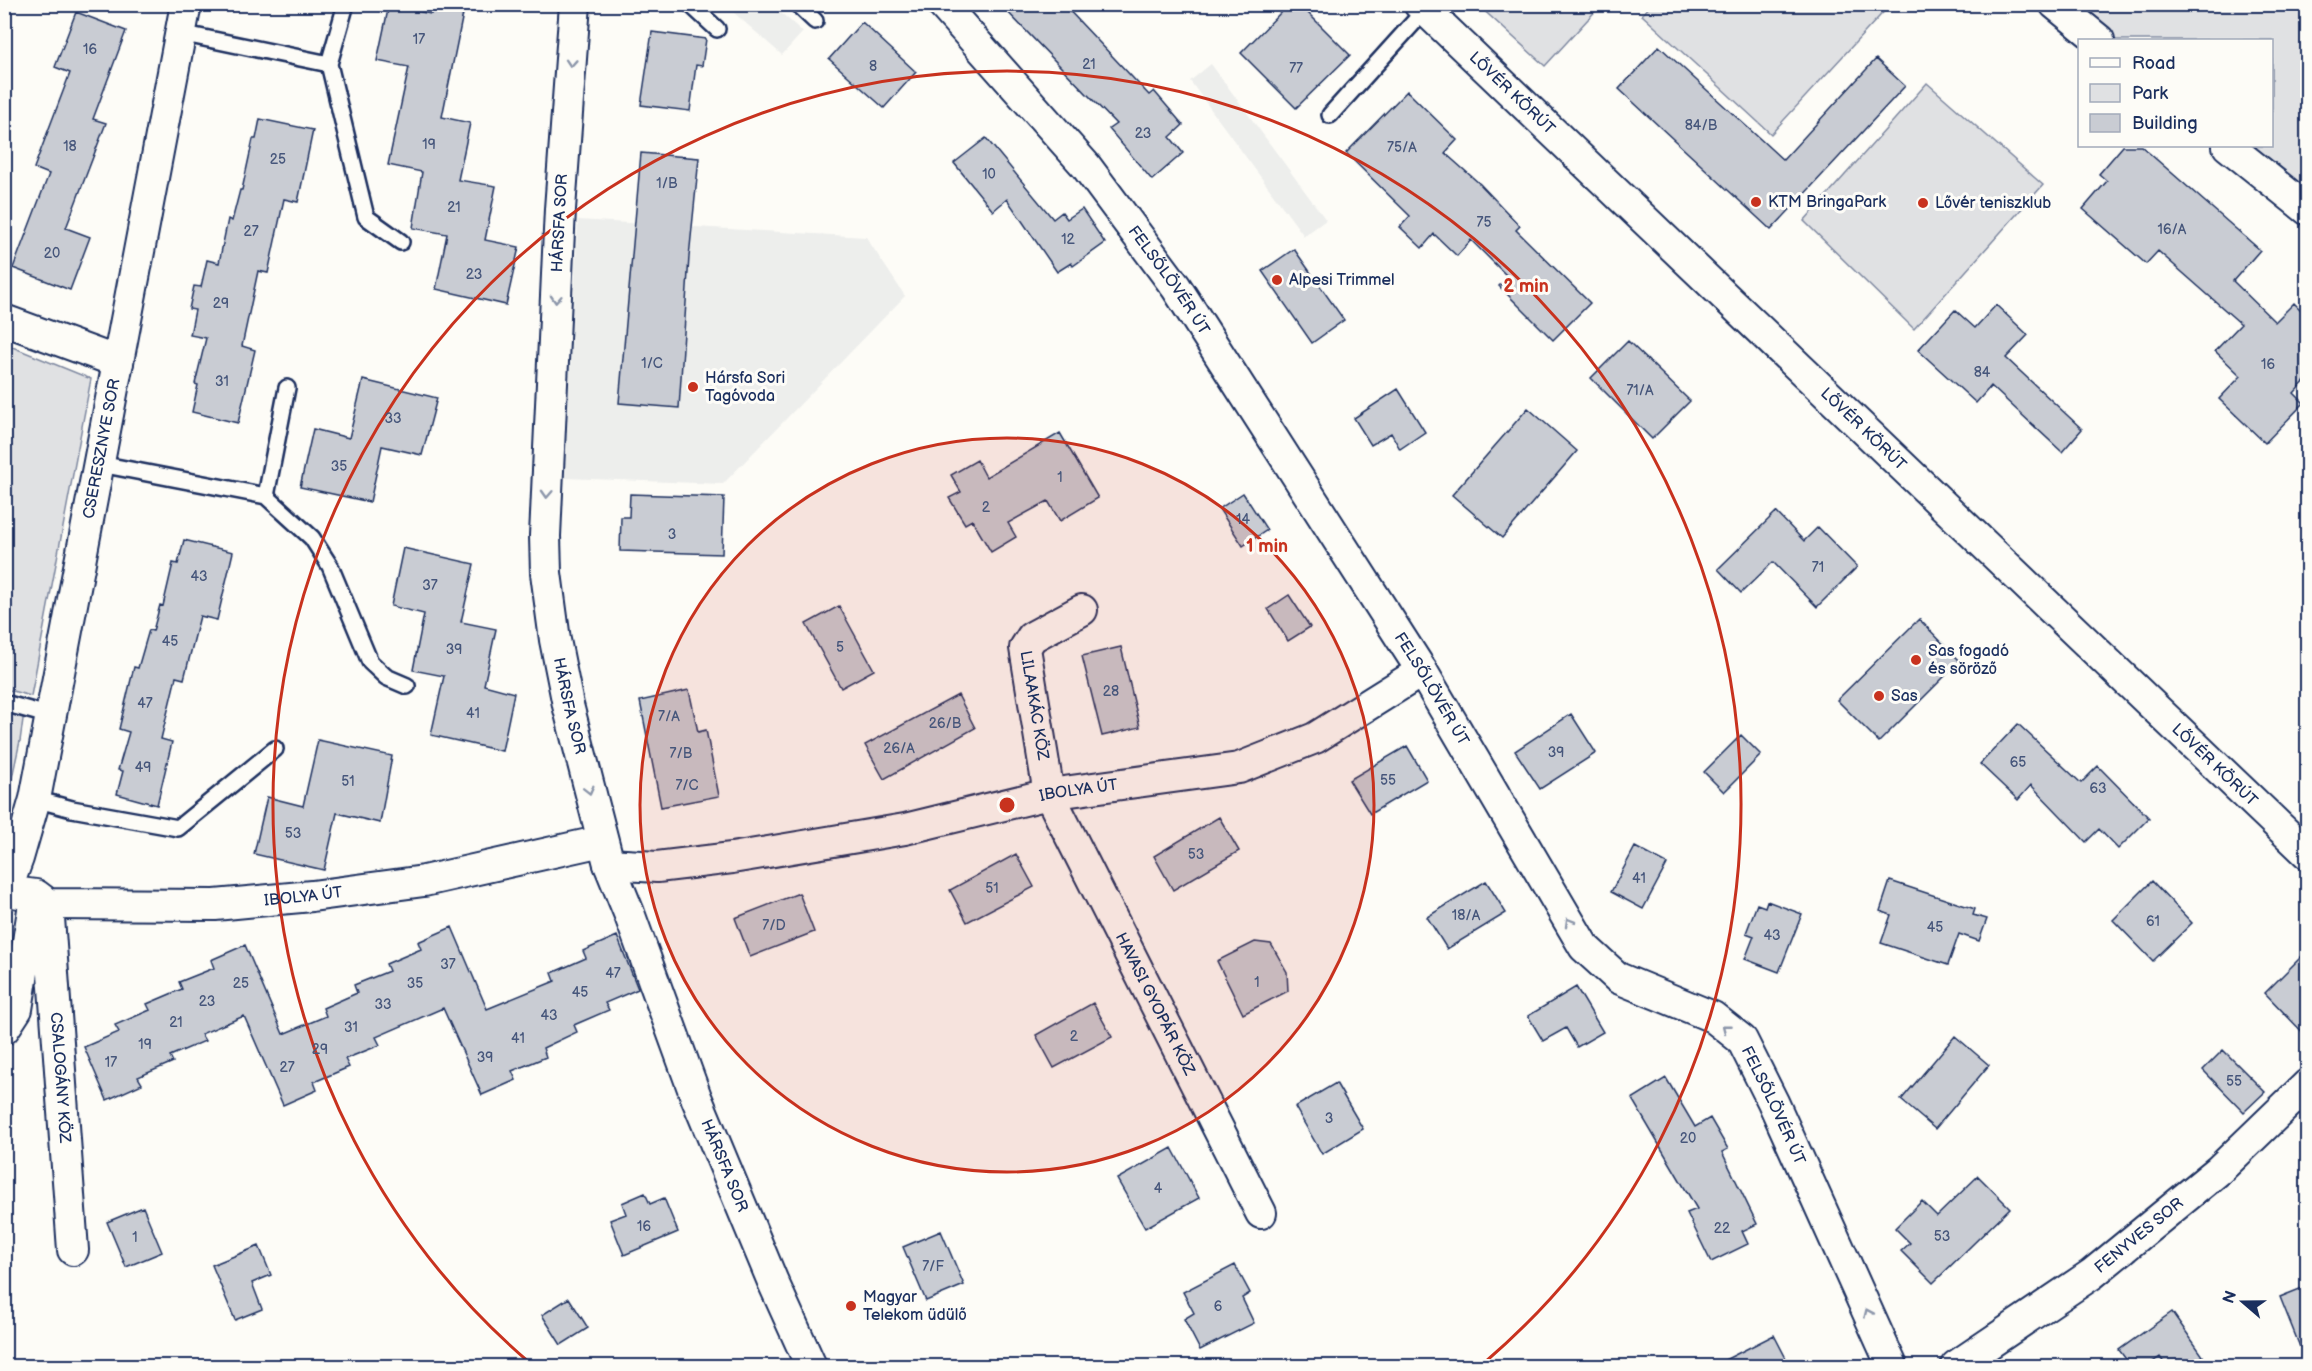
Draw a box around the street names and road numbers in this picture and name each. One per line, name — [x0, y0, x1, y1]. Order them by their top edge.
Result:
street label: LŐVÉR KÖRÚT — [1465, 48, 1559, 139]
street label: HÁRSFA SOR — [546, 173, 572, 273]
street label: FELSŐLÖVÉR ÚT — [1124, 222, 1214, 339]
street label: CSERESZNYE SOR — [79, 377, 124, 520]
street label: LŐVÉR KÖRÚT — [1817, 384, 1911, 475]
street label: FELSŐLÖVÉR ÚT — [1390, 629, 1473, 749]
street label: LILAAKÁC KÖZ — [1016, 649, 1053, 762]
street label: HÁRSFA SOR — [549, 656, 590, 756]
street label: LŐVÉR KÖRÚT — [2168, 720, 2262, 810]
street label: IBOLYA ÚT — [1037, 775, 1119, 806]
street label: IBOLYA ÚT — [263, 882, 344, 910]
street label: HAVASI GYOPÁR KÖZ — [1111, 929, 1199, 1078]
street label: CSALOGÁNY KÖZ — [46, 1011, 76, 1144]
street label: FELSŐLÖVÉR ÚT — [1737, 1043, 1810, 1168]
street label: HÁRSFA SOR — [697, 1116, 752, 1215]
street label: FENYVES SOR — [2091, 1194, 2187, 1277]

